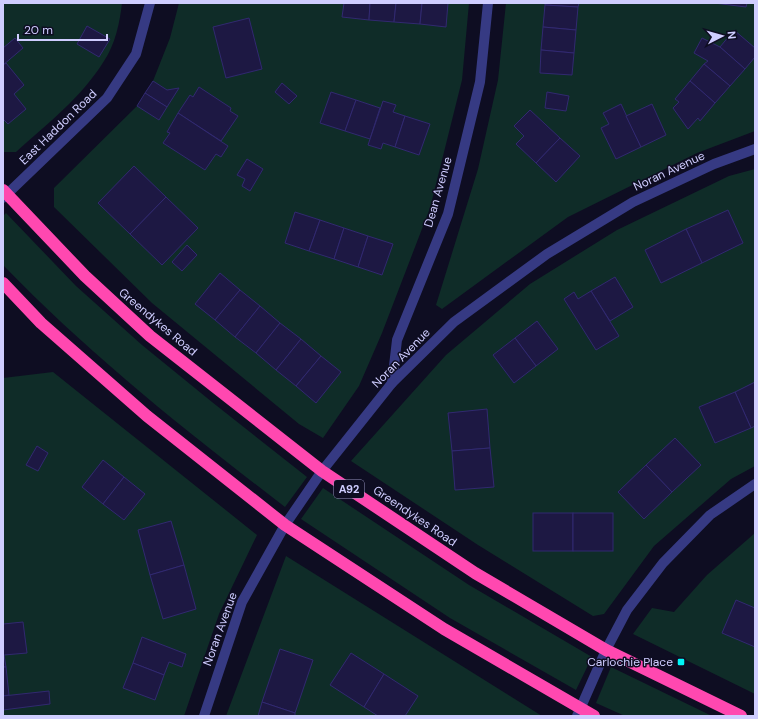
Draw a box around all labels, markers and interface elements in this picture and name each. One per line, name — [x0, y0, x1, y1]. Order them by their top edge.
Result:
scale bar — [18, 16, 107, 42]
north arrow — [702, 16, 742, 56]
text: 20 m — [24, 22, 53, 38]
text: N — [725, 30, 739, 40]
street label: East Haddon Road — [16, 86, 100, 168]
street label: Noran Avenue — [631, 147, 708, 195]
street label: Dean Avenue — [420, 155, 456, 229]
street label: Greendykes Road — [115, 285, 201, 359]
street label: Noran Avenue — [368, 325, 434, 391]
road number: A92 — [334, 480, 364, 498]
street label: Greendykes Road — [370, 482, 460, 550]
street label: Noran Avenue — [199, 590, 241, 668]
place label: Carlochie Place — [587, 654, 673, 670]
marker: Carlochie Place — [676, 657, 686, 667]

